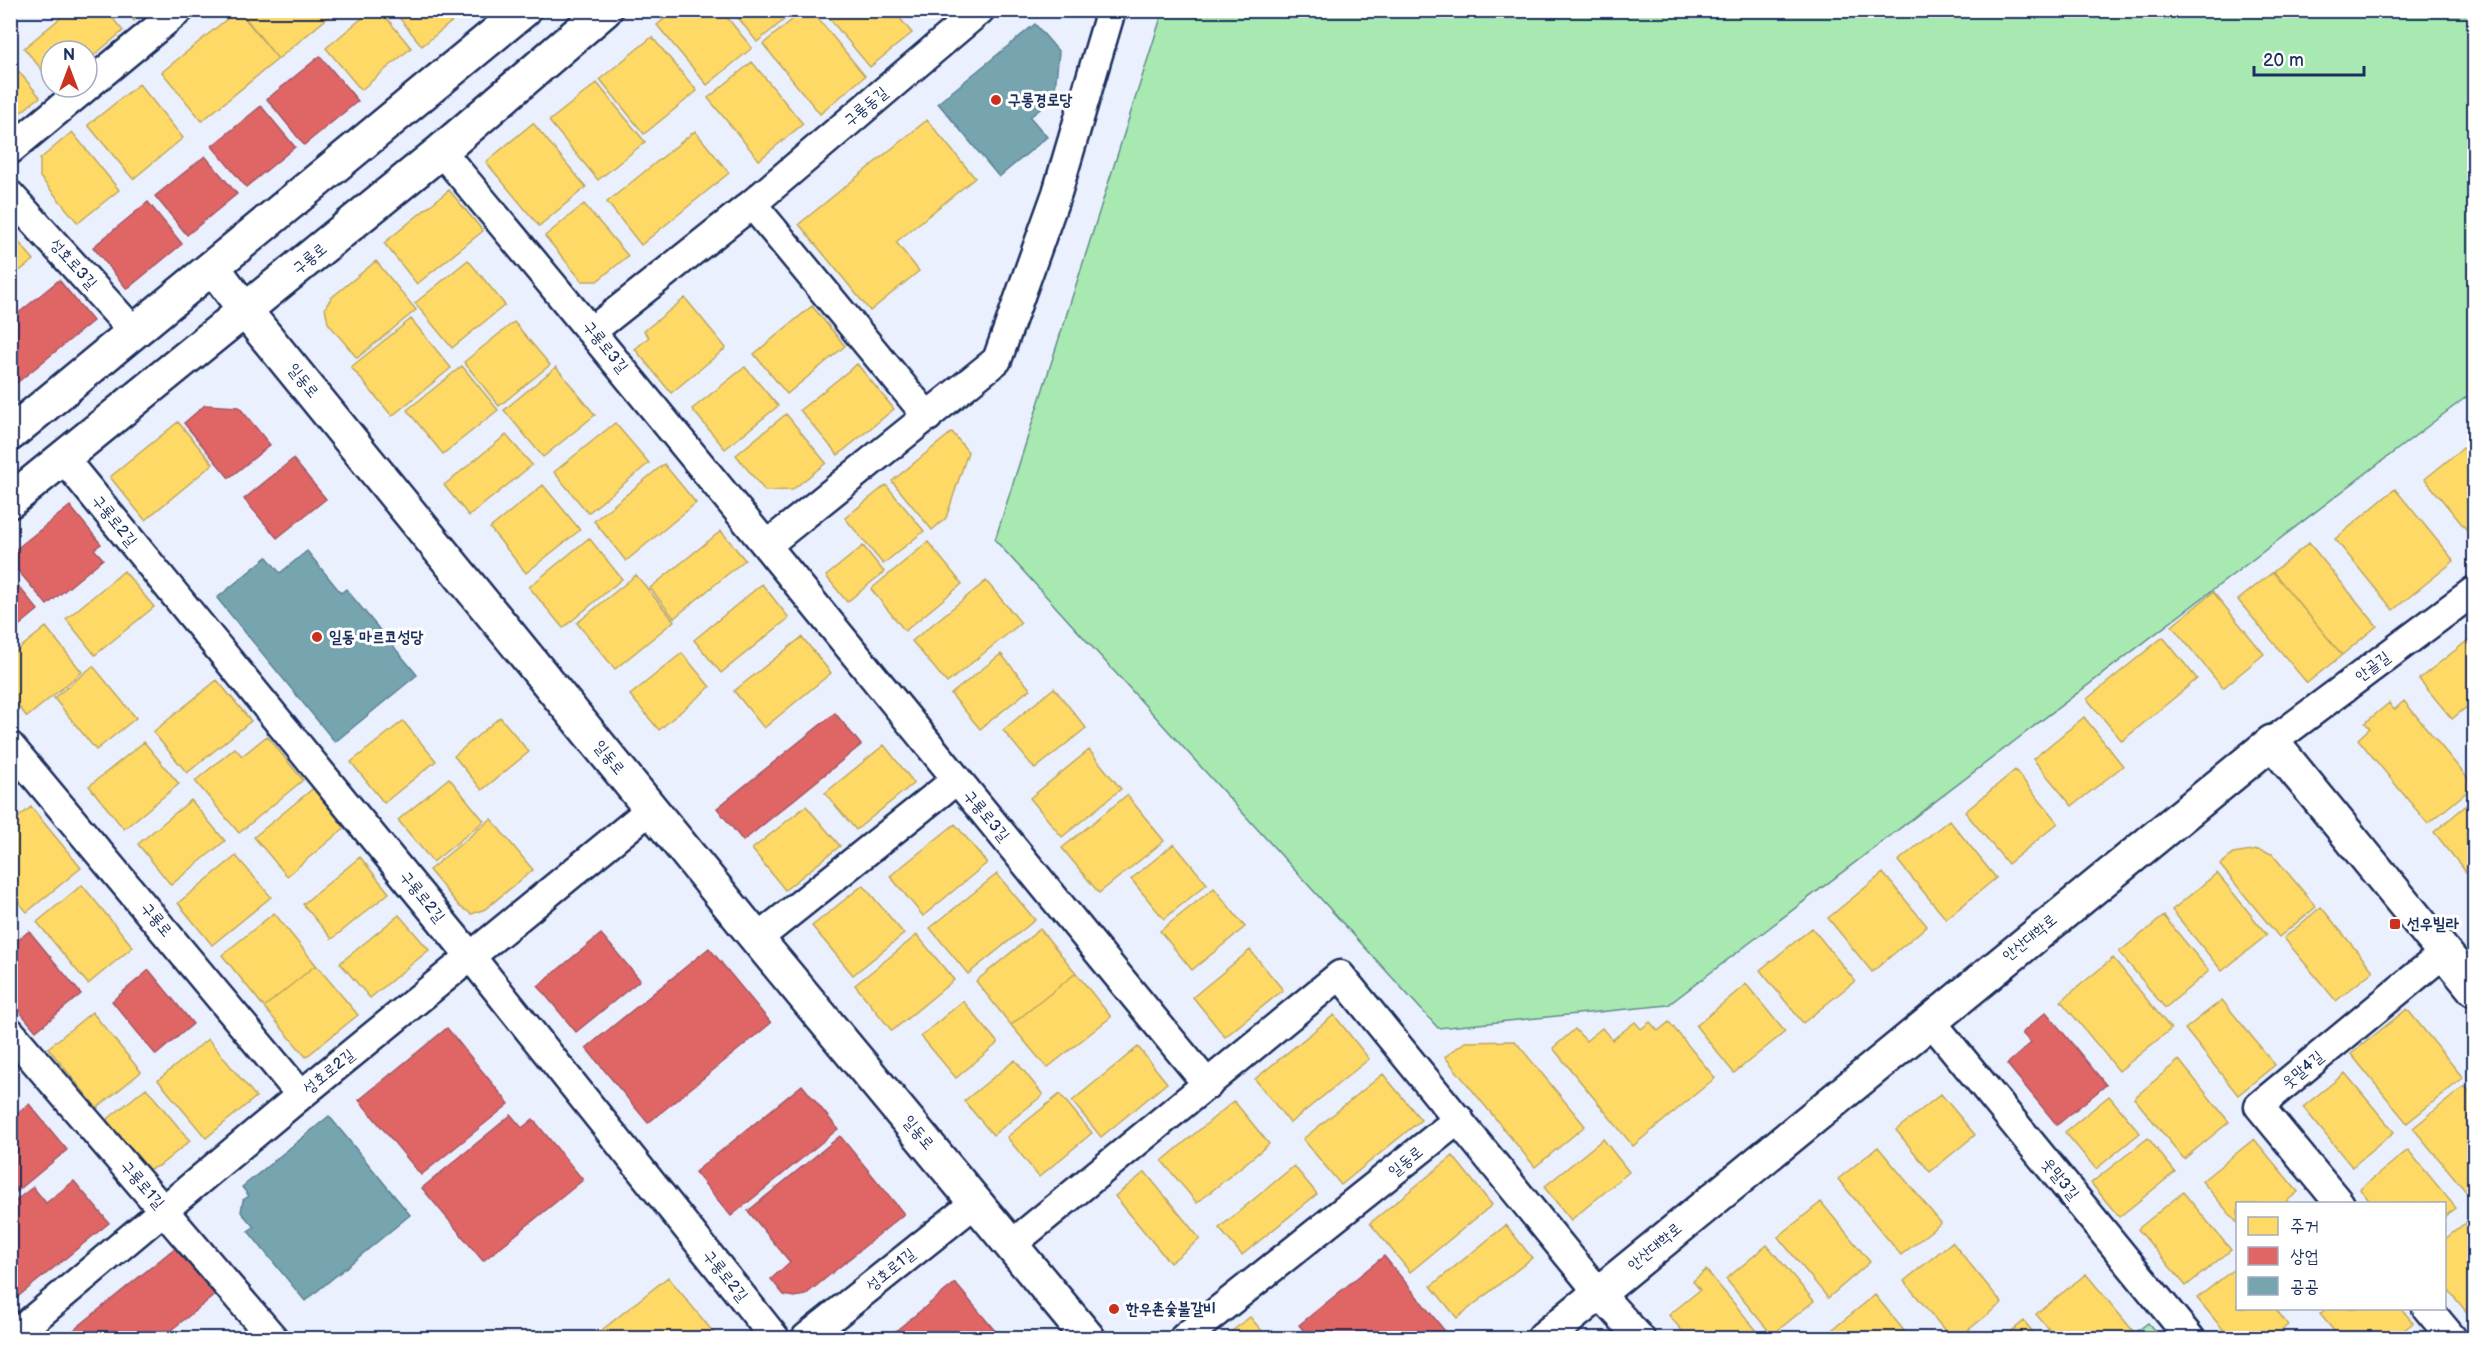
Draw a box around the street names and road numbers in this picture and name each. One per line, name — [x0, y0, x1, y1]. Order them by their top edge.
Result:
street label: 구룡동길 — [840, 83, 892, 131]
street label: 성호로3길 — [45, 235, 101, 293]
street label: 구룡로 — [289, 239, 331, 279]
street label: 구룡로3길 — [578, 317, 632, 377]
street label: 일동로 — [283, 360, 323, 402]
street label: 구룡로2길 — [87, 491, 141, 551]
street label: 안골길 — [2352, 648, 2394, 686]
street label: 일동로 — [589, 737, 629, 779]
street label: 구룡로3길 — [959, 786, 1013, 846]
street label: 구룡로2길 — [395, 867, 449, 927]
street label: 구룡로 — [136, 899, 176, 941]
street label: 안산대학로 — [1999, 910, 2061, 966]
street label: 성호로2길 — [299, 1045, 359, 1099]
street label: 웃말4길 — [2278, 1047, 2328, 1093]
street label: 일동로 — [898, 1112, 938, 1154]
street label: 일동로 — [1385, 1142, 1427, 1182]
street label: 웃말3길 — [2037, 1154, 2083, 1204]
street label: 구룡로1길 — [116, 1157, 168, 1213]
street label: 안산대학로 — [1624, 1219, 1686, 1275]
street label: 성호로1길 — [863, 1244, 919, 1296]
street label: 구룡로2길 — [698, 1246, 752, 1306]

